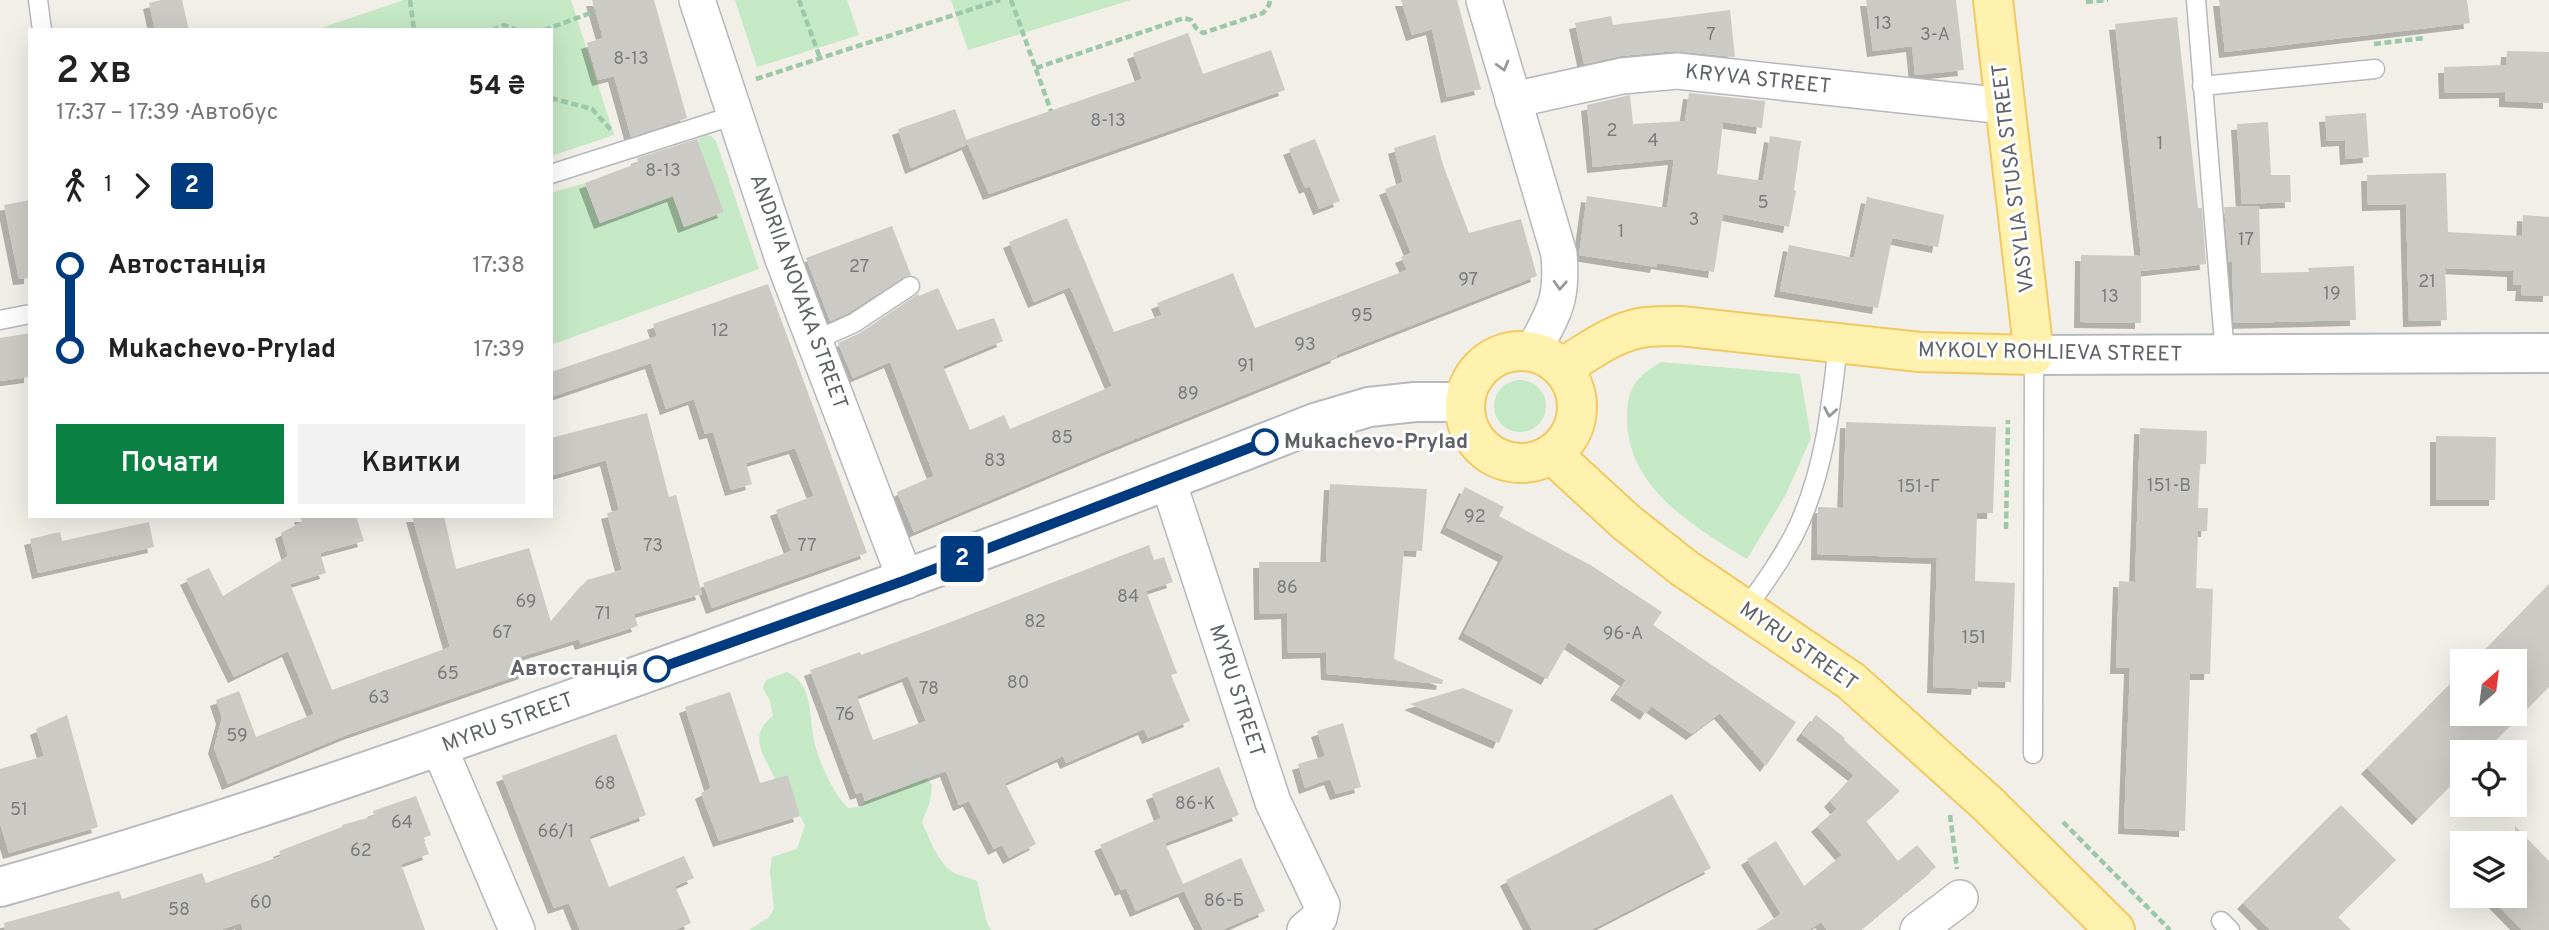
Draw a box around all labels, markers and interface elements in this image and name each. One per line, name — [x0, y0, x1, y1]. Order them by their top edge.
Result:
house number: 13 — [1874, 13, 1892, 36]
house number: 7 — [1706, 24, 1716, 47]
house number: 3-А — [1920, 24, 1950, 47]
text: 2 хв — [56, 48, 132, 97]
house number: 8-13 — [613, 48, 649, 71]
one-way arrow — [1495, 59, 1510, 71]
street label: KRYVA STREET — [1684, 59, 1832, 101]
street label: VASYLIA STUSA STREET — [1987, 62, 2041, 294]
text: 54 ₴ — [468, 71, 525, 104]
text: 17:37 – 17:39 · Автобус — [56, 99, 278, 128]
house number: 8-13 — [1090, 110, 1126, 133]
house number: 2 — [1606, 120, 1618, 143]
house number: 4 — [1647, 130, 1659, 153]
house number: 1 — [2157, 133, 2163, 156]
house number: 8-13 — [645, 160, 681, 183]
icon: walk — [56, 167, 94, 205]
icon: forward — [123, 167, 161, 205]
street label: ANDRIIA NOVAKA STREET — [743, 170, 853, 414]
text: 1 — [104, 171, 113, 200]
text: 2 — [185, 171, 199, 201]
house number: 5 — [1757, 192, 1769, 215]
house number: 3 — [1689, 209, 1699, 232]
house number: 1 — [1618, 221, 1624, 244]
house number: 17 — [2238, 229, 2254, 252]
text: Автостанція — [108, 250, 267, 283]
text: 17:38 — [472, 252, 525, 281]
house number: 27 — [849, 256, 869, 279]
house number: 97 — [1458, 269, 1478, 292]
house number: 21 — [2418, 271, 2436, 294]
one-way arrow — [1553, 280, 1568, 291]
house number: 19 — [2323, 283, 2341, 306]
house number: 13 — [2101, 286, 2119, 309]
house number: 95 — [1351, 305, 1373, 328]
house number: 12 — [711, 320, 729, 343]
text: Mukachevo-Prylad — [108, 334, 336, 367]
house number: 93 — [1294, 334, 1316, 357]
text: 17:39 — [473, 336, 525, 365]
street label: MYKOLY ROHLIEVA STREET — [1918, 337, 2182, 369]
house number: 91 — [1237, 355, 1255, 378]
house number: 89 — [1177, 383, 1199, 406]
one-way arrow — [1824, 406, 1839, 418]
button: Почати — [56, 424, 284, 504]
button: Квитки — [298, 424, 525, 504]
house number: 85 — [1051, 427, 1073, 450]
marker: Mukachevo-Prylad — [1252, 429, 1278, 455]
place label: Mukachevo-Prylad — [1284, 429, 1468, 456]
house number: 83 — [984, 450, 1006, 473]
house number: 151-В — [2147, 475, 2191, 498]
house number: 151-Г — [1898, 476, 1940, 499]
house number: 92 — [1464, 506, 1486, 529]
house number: 73 — [643, 535, 663, 558]
house number: 77 — [797, 535, 817, 558]
line badge: 2 — [939, 536, 985, 582]
text: 2 — [955, 544, 969, 574]
house number: 86 — [1276, 577, 1298, 600]
house number: 84 — [1117, 586, 1139, 609]
house number: 69 — [516, 591, 536, 614]
street label: MYRU STREET — [1734, 596, 1862, 698]
house number: 71 — [595, 603, 611, 626]
house number: 82 — [1024, 611, 1046, 634]
street label: MYRU STREET — [1202, 621, 1270, 761]
house number: 67 — [492, 622, 512, 645]
house number: 96-А — [1603, 623, 1643, 646]
house number: 151 — [1962, 627, 1986, 650]
north arrow — [2450, 649, 2527, 726]
map controls — [2450, 649, 2527, 908]
place label: Автостанція — [510, 656, 638, 683]
marker: Автостанція — [644, 656, 670, 682]
house number: 65 — [437, 663, 459, 686]
house number: 80 — [1007, 672, 1029, 695]
house number: 78 — [919, 678, 939, 701]
house number: 63 — [368, 687, 390, 710]
street label: MYRU STREET — [438, 687, 578, 759]
house number: 76 — [835, 704, 855, 727]
house number: 59 — [226, 725, 248, 748]
button: locate — [2450, 740, 2527, 817]
house number: 68 — [594, 773, 616, 796]
house number: 86-К — [1175, 793, 1215, 816]
house number: 51 — [10, 799, 28, 822]
house number: 64 — [391, 812, 413, 835]
house number: 66/1 — [537, 821, 575, 844]
button: layers — [2450, 831, 2527, 908]
house number: 62 — [350, 840, 372, 863]
house number: 86-Б — [1204, 890, 1244, 913]
house number: 60 — [250, 892, 272, 915]
house number: 58 — [168, 899, 190, 922]

